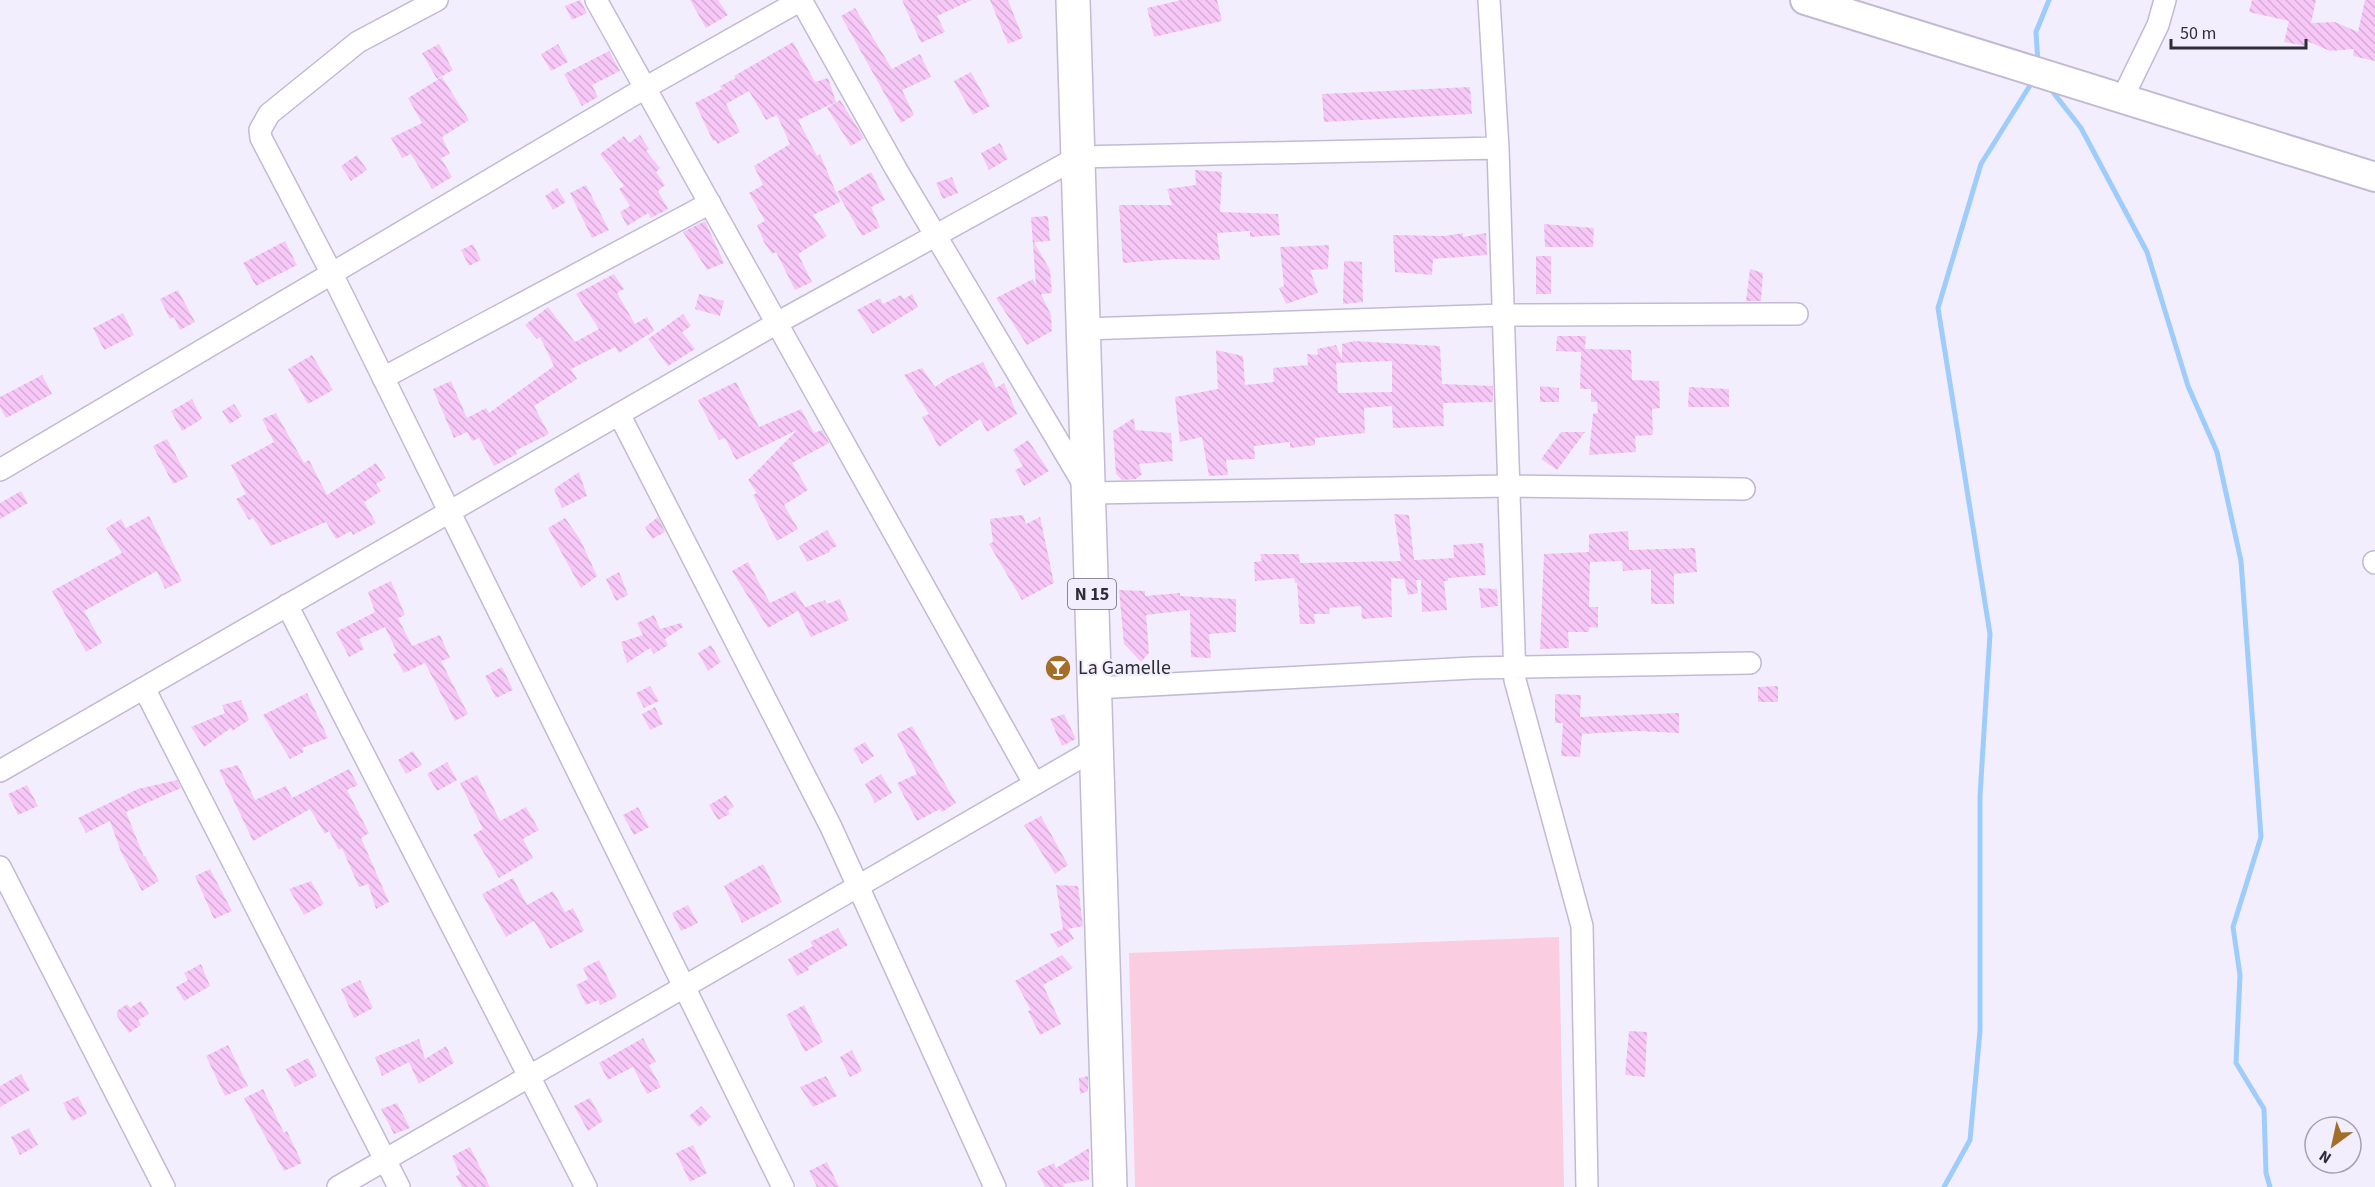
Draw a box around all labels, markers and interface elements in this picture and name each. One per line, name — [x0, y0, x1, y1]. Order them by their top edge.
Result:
scale bar — [2171, 12, 2306, 50]
text: 50 m — [2180, 21, 2216, 46]
road number: N 15 — [1068, 579, 1116, 609]
bar icon: La Gamelle — [1043, 653, 1073, 683]
place label: La Gamelle — [1078, 654, 1171, 682]
north arrow — [2303, 1115, 2363, 1175]
text: N — [2315, 1145, 2336, 1169]

